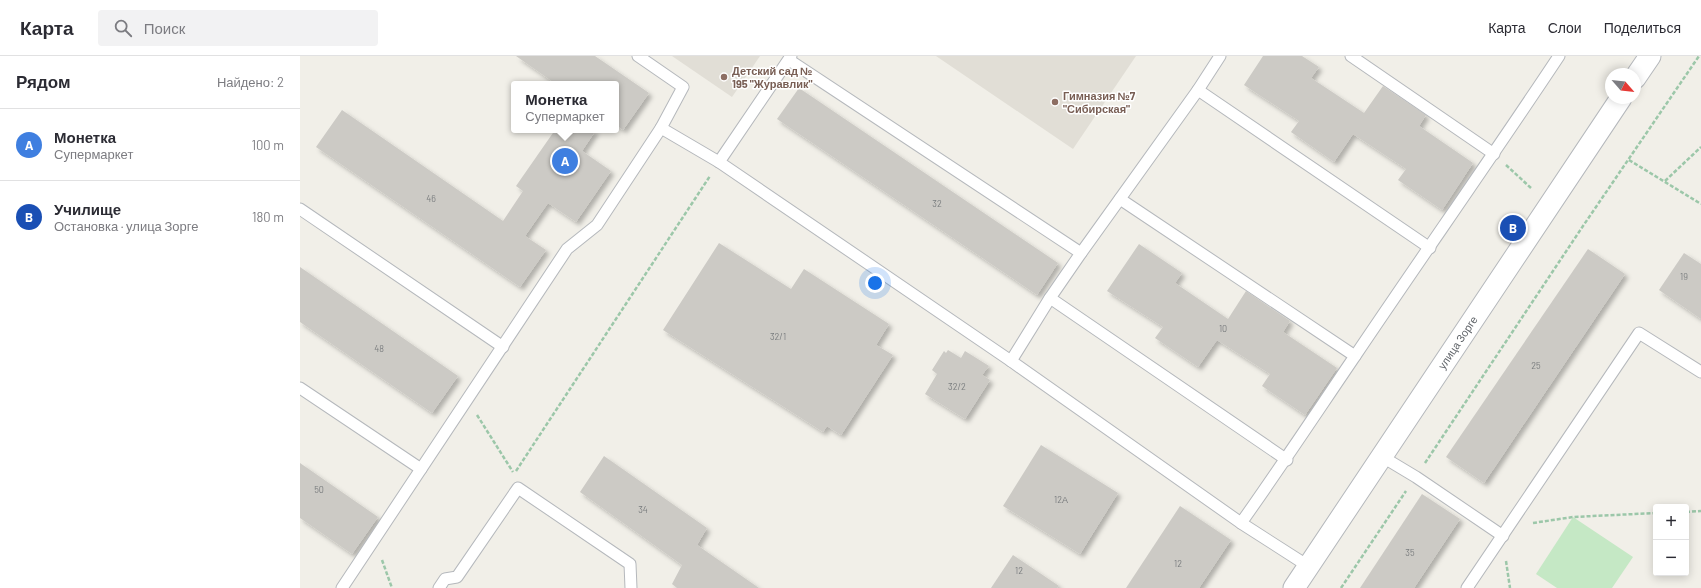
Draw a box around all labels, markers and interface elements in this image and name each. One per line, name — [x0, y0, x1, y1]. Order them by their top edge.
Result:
search box — [98, 10, 378, 46]
text: Карта — [20, 16, 74, 39]
icon: search — [112, 17, 134, 39]
text: Поиск — [144, 19, 185, 37]
text: Карта — [1488, 19, 1526, 36]
text: Слои — [1548, 19, 1582, 36]
text: Поделиться — [1604, 19, 1681, 36]
place label: Детский сад № 195 "Журавлик" — [732, 64, 812, 90]
north arrow — [1605, 68, 1641, 104]
text: Рядом — [16, 71, 71, 91]
marker: Детский сад № 195 "Журавлик" — [719, 72, 729, 82]
text: Найдено: 2 — [217, 74, 284, 90]
popup — [511, 81, 619, 133]
place label: Гимназия №7 "Сибирская" — [1063, 89, 1136, 115]
text: Монетка — [525, 90, 587, 108]
marker: Гимназия №7 "Сибирская" — [1050, 97, 1060, 107]
text: Супермаркет — [525, 108, 605, 124]
text: Монетка — [54, 128, 116, 146]
text: A — [25, 137, 33, 153]
text: 100 m — [251, 137, 284, 153]
text: Супермаркет — [54, 146, 133, 162]
pin: A — [552, 146, 578, 176]
house number: 46 — [426, 193, 436, 204]
house number: 32 — [932, 198, 942, 209]
text: Училище — [54, 200, 121, 218]
text: B — [25, 209, 33, 225]
text: 180 m — [252, 209, 284, 225]
pin: B — [1500, 213, 1526, 243]
text: Остановка · улица Зорге — [54, 218, 198, 234]
house number: 19 — [1680, 271, 1688, 282]
your location — [865, 273, 885, 293]
street label: улица Зорге — [1435, 313, 1480, 371]
house number: 10 — [1219, 323, 1227, 334]
house number: 32/1 — [770, 331, 786, 342]
house number: 48 — [374, 343, 384, 354]
house number: 25 — [1531, 360, 1541, 371]
house number: 32/2 — [948, 381, 966, 392]
house number: 50 — [314, 484, 324, 495]
house number: 12А — [1054, 494, 1068, 505]
house number: 34 — [638, 504, 648, 515]
map controls — [1653, 504, 1689, 576]
button: + — [1653, 504, 1689, 540]
button: − — [1653, 540, 1689, 576]
house number: 35 — [1405, 547, 1415, 558]
house number: 12 — [1174, 558, 1182, 569]
house number: 12 — [1015, 565, 1023, 576]

